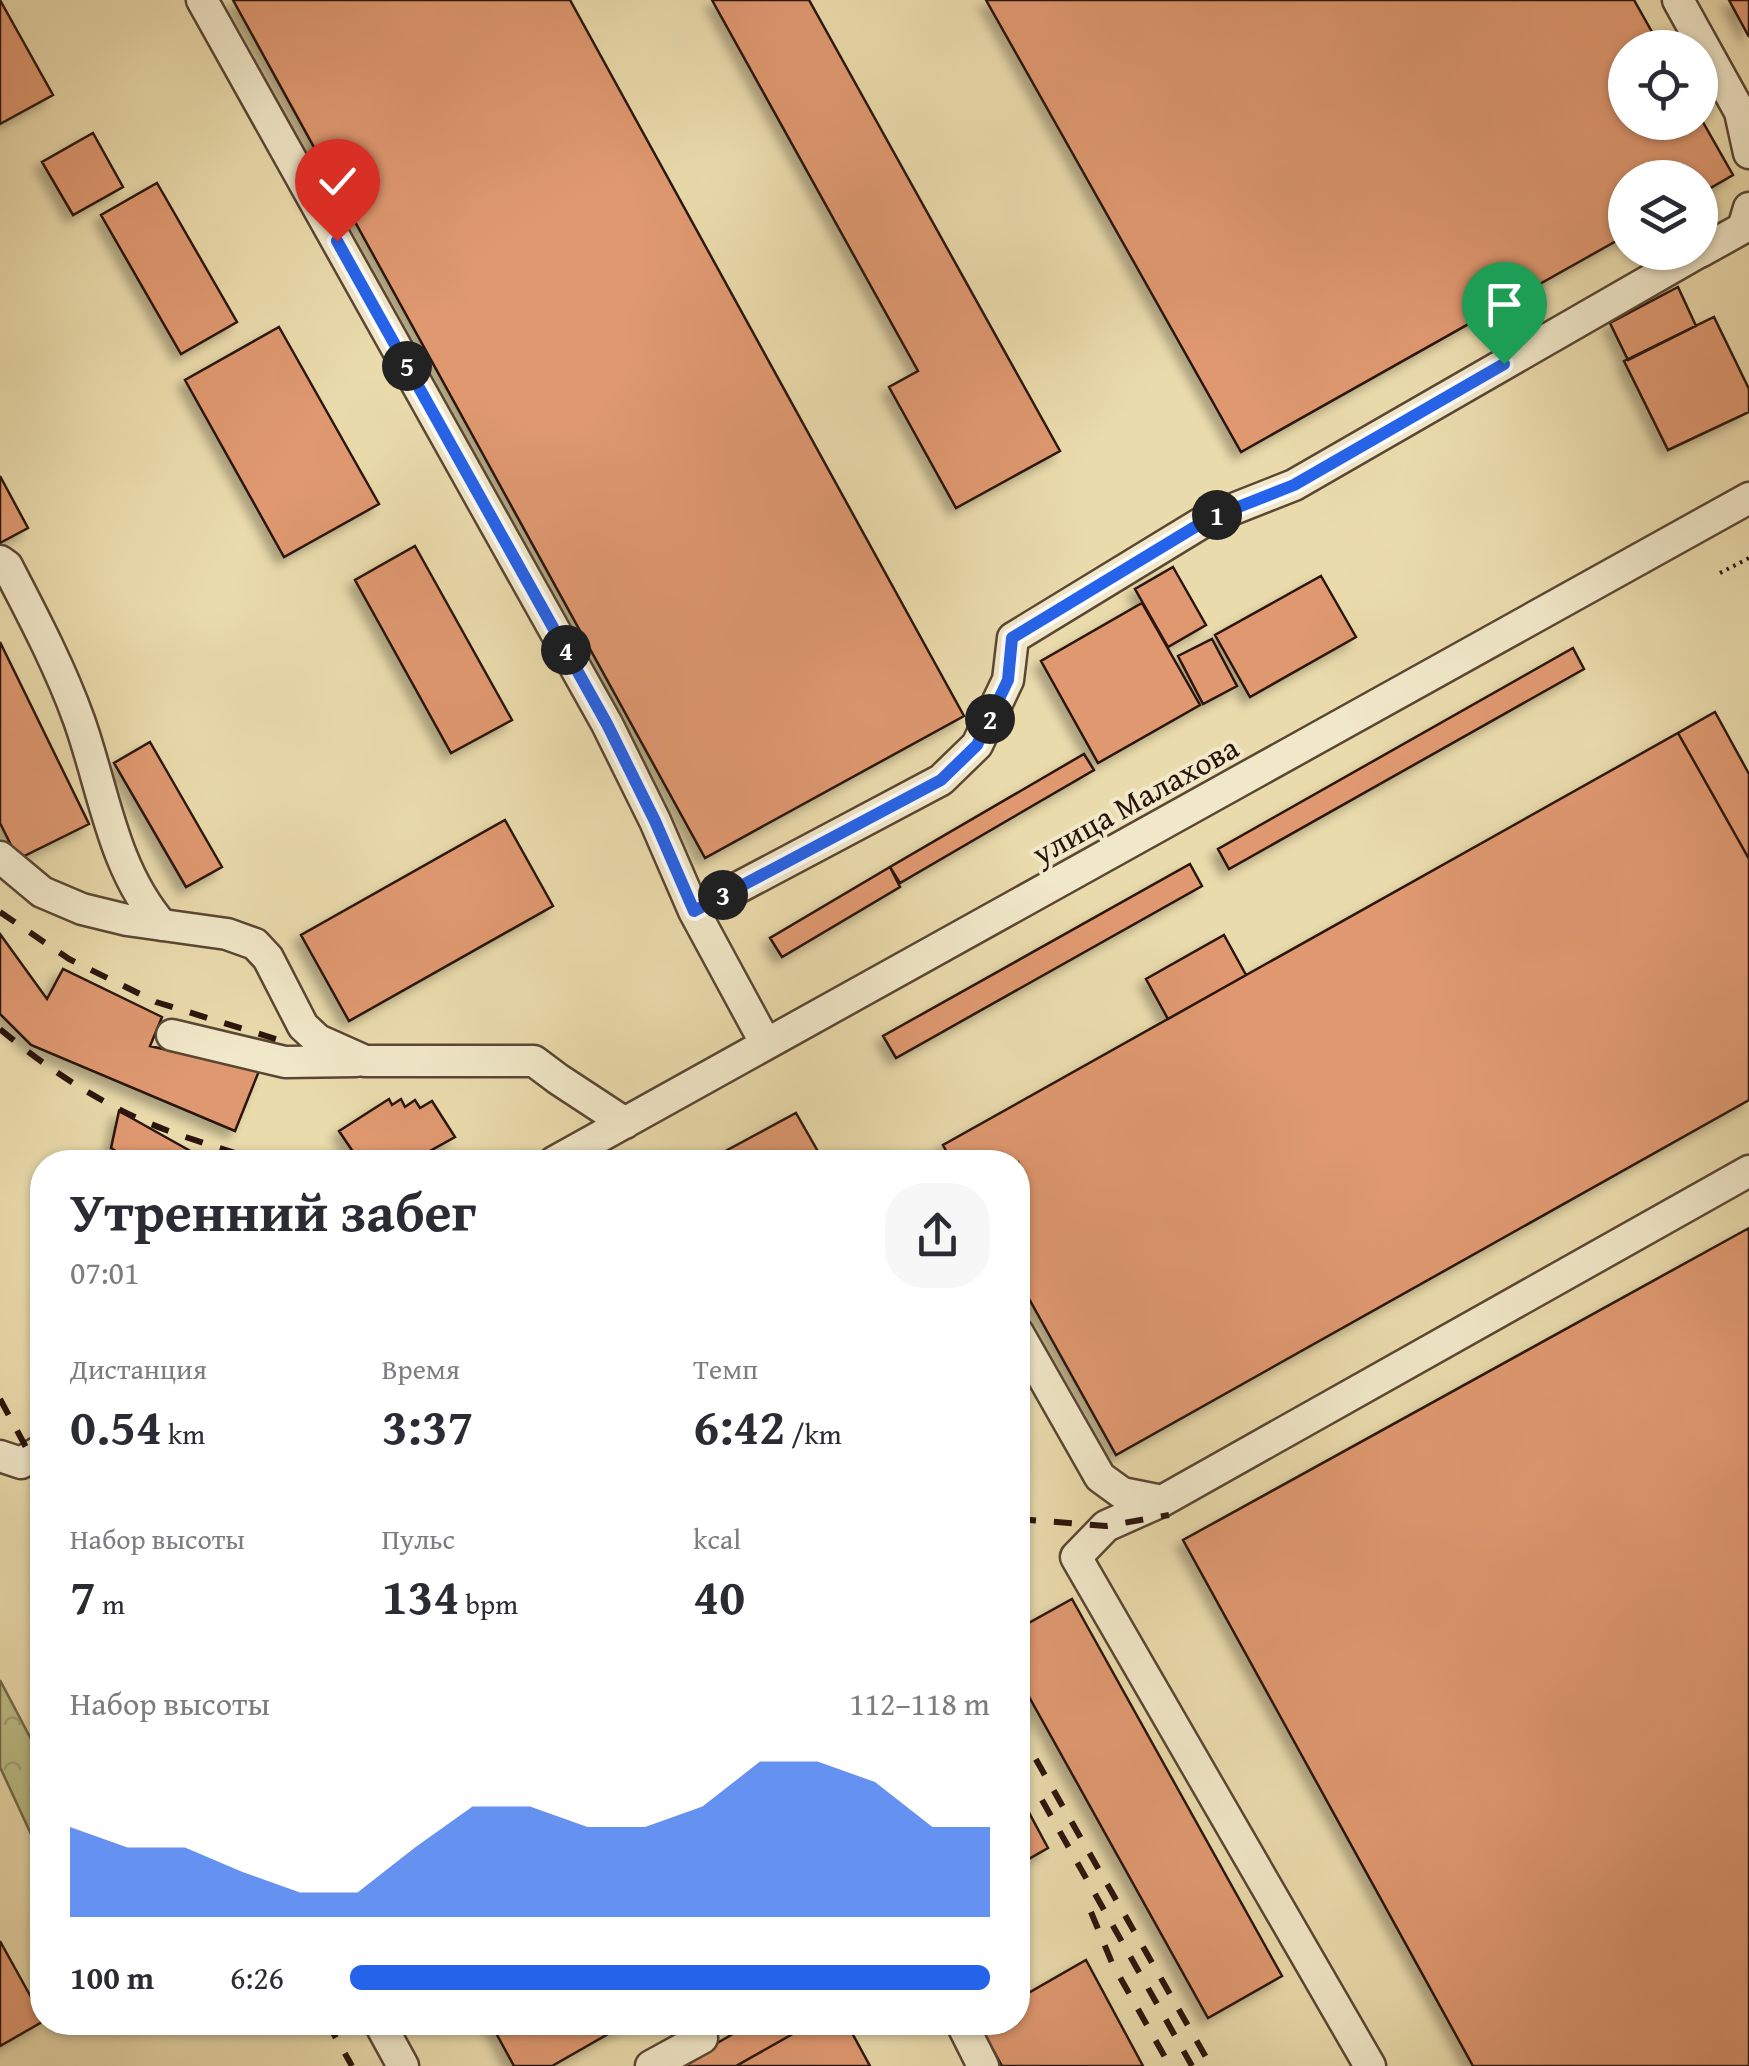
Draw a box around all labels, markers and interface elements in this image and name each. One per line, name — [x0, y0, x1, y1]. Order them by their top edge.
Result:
map controls — [1608, 30, 1718, 270]
button: locate — [1608, 30, 1718, 140]
pin — [295, 139, 380, 242]
icon: check — [310, 154, 365, 209]
button: layers — [1608, 160, 1718, 270]
pin — [1462, 262, 1547, 365]
icon: arrive — [1477, 277, 1532, 332]
pin: 5 — [382, 341, 432, 391]
text: 5 — [400, 345, 414, 386]
pin: 1 — [1192, 490, 1242, 540]
text: 1 — [1210, 494, 1224, 535]
pin: 4 — [541, 625, 591, 675]
text: 4 — [559, 629, 573, 670]
pin: 2 — [965, 694, 1015, 744]
text: 2 — [983, 698, 997, 739]
street label: улица Малахова — [1022, 723, 1248, 877]
pin: 3 — [698, 870, 748, 920]
text: 3 — [716, 874, 730, 915]
text: Утренний забег — [70, 1171, 476, 1251]
button: share — [885, 1183, 990, 1288]
text: 07:01 — [70, 1249, 139, 1296]
text: Дистанция — [70, 1348, 207, 1389]
text: Время — [382, 1348, 460, 1389]
text: Темп — [693, 1348, 758, 1389]
text: 0.54 — [70, 1389, 162, 1462]
text: 3:37 — [382, 1389, 474, 1462]
text: 6:42 — [693, 1389, 785, 1462]
text: km — [162, 1413, 205, 1454]
text: /km — [785, 1413, 842, 1454]
text: Набор высоты — [70, 1518, 245, 1559]
text: Пульс — [382, 1518, 455, 1559]
text: kcal — [693, 1518, 741, 1559]
text: 7 — [70, 1559, 96, 1632]
text: 134 — [382, 1559, 459, 1632]
text: 40 — [693, 1559, 745, 1632]
text: m — [96, 1583, 125, 1624]
text: bpm — [459, 1583, 518, 1624]
text: Набор высоты — [70, 1680, 270, 1727]
text: 112–118 m — [849, 1680, 990, 1727]
text: 100 m — [70, 1954, 154, 2001]
text: 6:26 — [230, 1954, 284, 2001]

